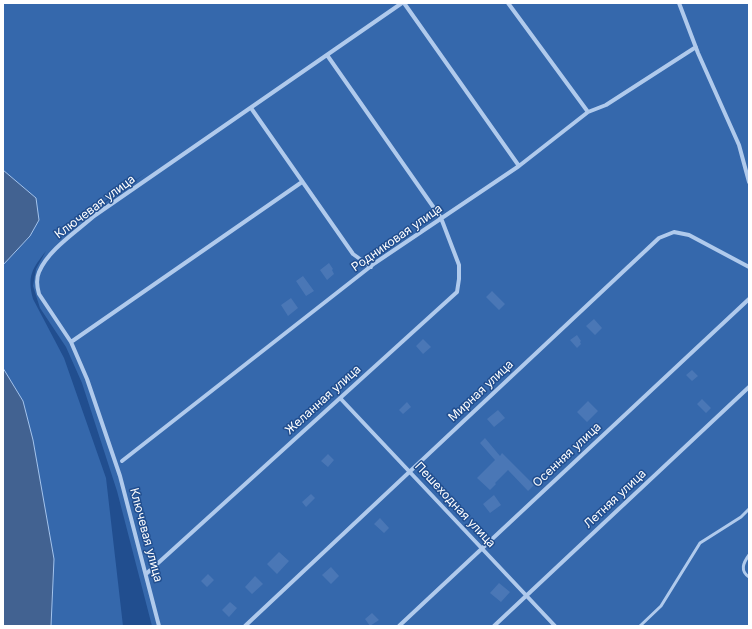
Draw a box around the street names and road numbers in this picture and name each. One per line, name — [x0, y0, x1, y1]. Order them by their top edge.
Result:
street label: Ключевая улица — [52, 172, 138, 242]
street label: Родниковая улица — [349, 201, 445, 275]
street label: Мирная улица — [446, 357, 516, 425]
street label: Желанная улица — [282, 362, 364, 438]
street label: Осенняя улица — [530, 420, 604, 490]
street label: Пешеходная улица — [412, 459, 498, 551]
street label: Летняя улица — [581, 467, 649, 531]
street label: Ключевая улица — [127, 486, 165, 584]

